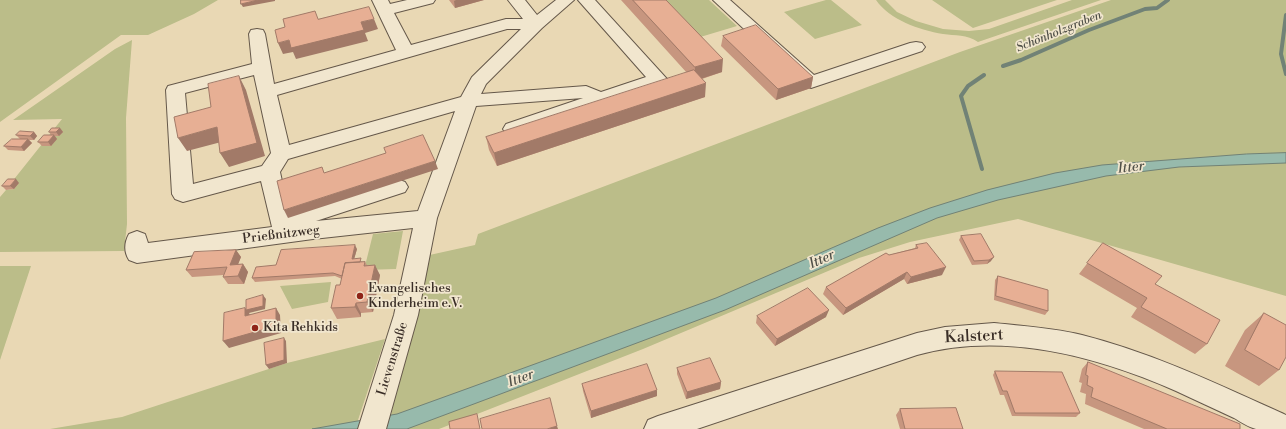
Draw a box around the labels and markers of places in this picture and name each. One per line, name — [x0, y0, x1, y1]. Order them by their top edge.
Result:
place label: Evangelisches Kinderheim e.V. — [368, 281, 462, 312]
marker: Evangelisches Kinderheim e.V. — [355, 291, 365, 301]
place label: Kita Rehkids — [263, 320, 338, 336]
marker: Kita Rehkids — [250, 323, 260, 333]

